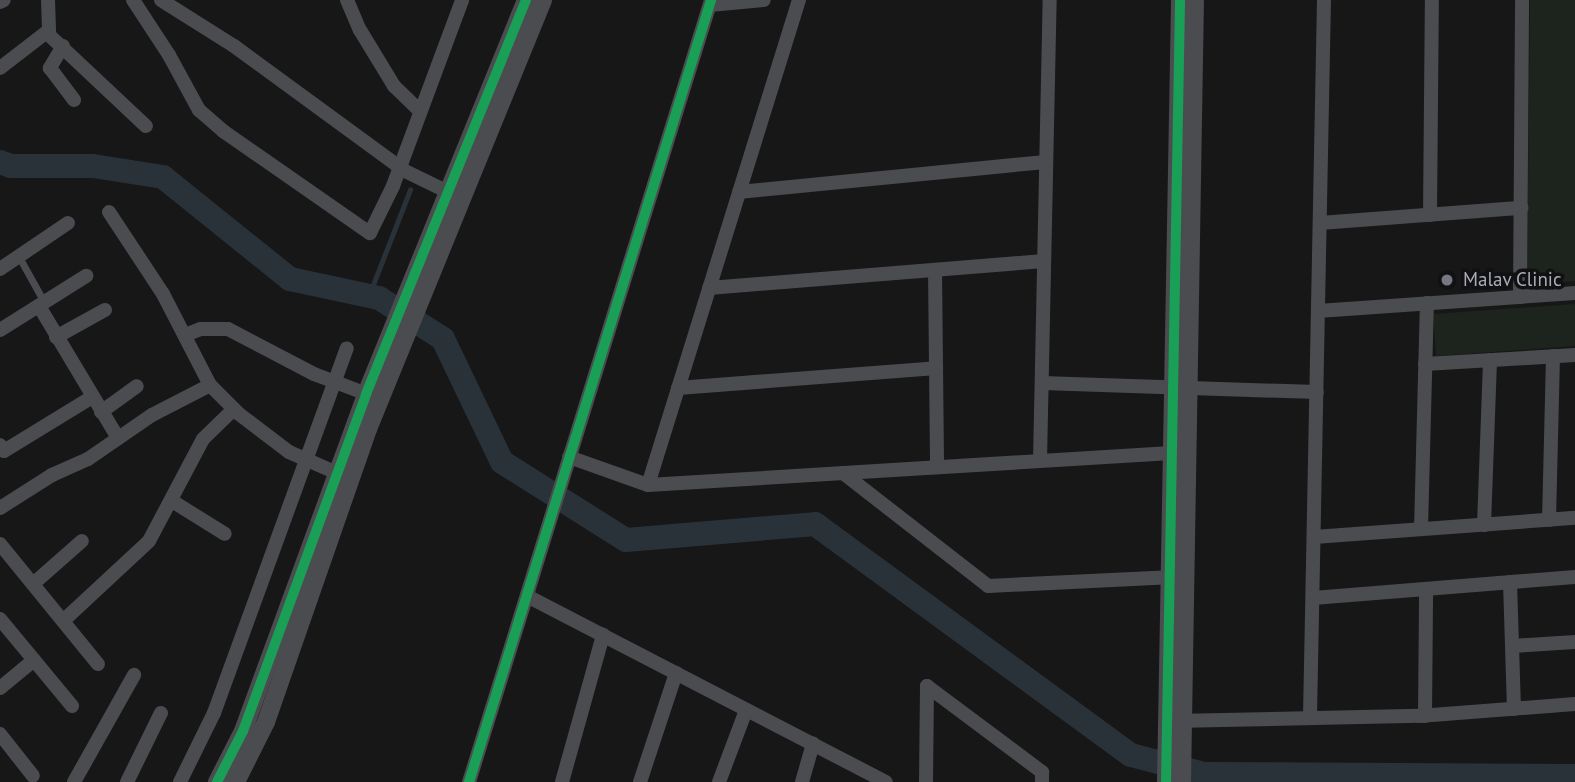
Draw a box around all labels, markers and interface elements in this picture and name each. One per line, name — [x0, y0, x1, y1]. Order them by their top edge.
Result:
place label: Malav Clinic — [1463, 269, 1562, 291]
marker: Malav Clinic — [1437, 270, 1457, 290]

